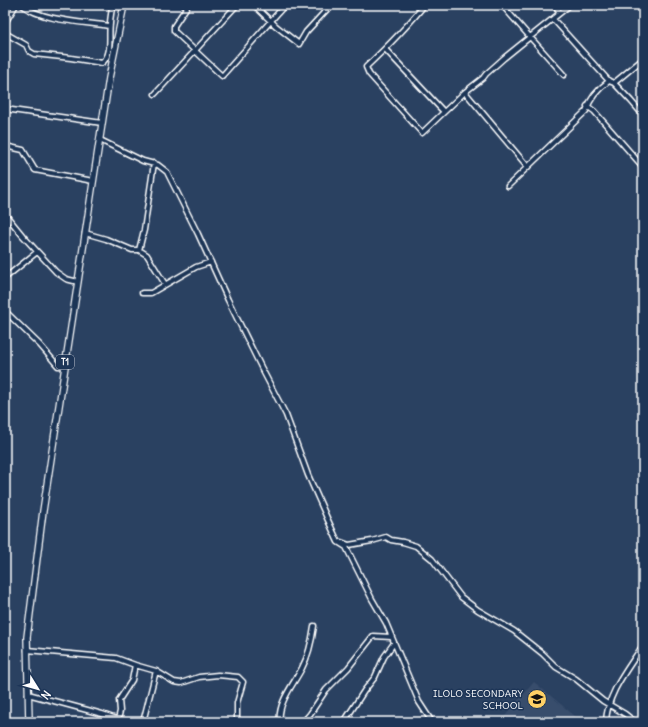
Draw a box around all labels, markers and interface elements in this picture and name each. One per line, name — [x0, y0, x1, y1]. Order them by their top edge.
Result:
road number: T1 — [56, 355, 74, 369]
north arrow — [18, 669, 58, 709]
place label: ILOLO SECONDARY SCHOOL — [433, 687, 524, 712]
text: N — [38, 688, 54, 702]
school or university icon: ILOLO SECONDARY SCHOOL — [526, 688, 548, 710]

